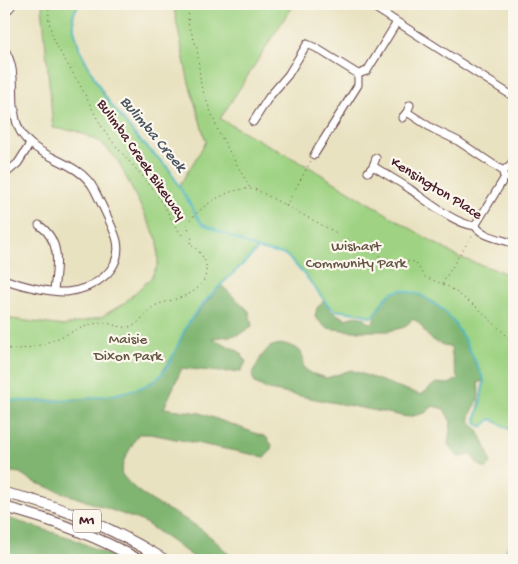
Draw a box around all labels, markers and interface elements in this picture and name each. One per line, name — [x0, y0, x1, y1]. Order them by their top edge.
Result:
water label: Bulimba Creek — [115, 93, 190, 178]
street label: Bulimba Creek Bikeway — [92, 95, 190, 224]
street label: Kensington Place — [387, 154, 485, 225]
park label: Wishart Community Park — [306, 238, 407, 273]
park label: Maisie Dixon Park — [93, 331, 163, 366]
road number: M1 — [73, 510, 101, 532]

